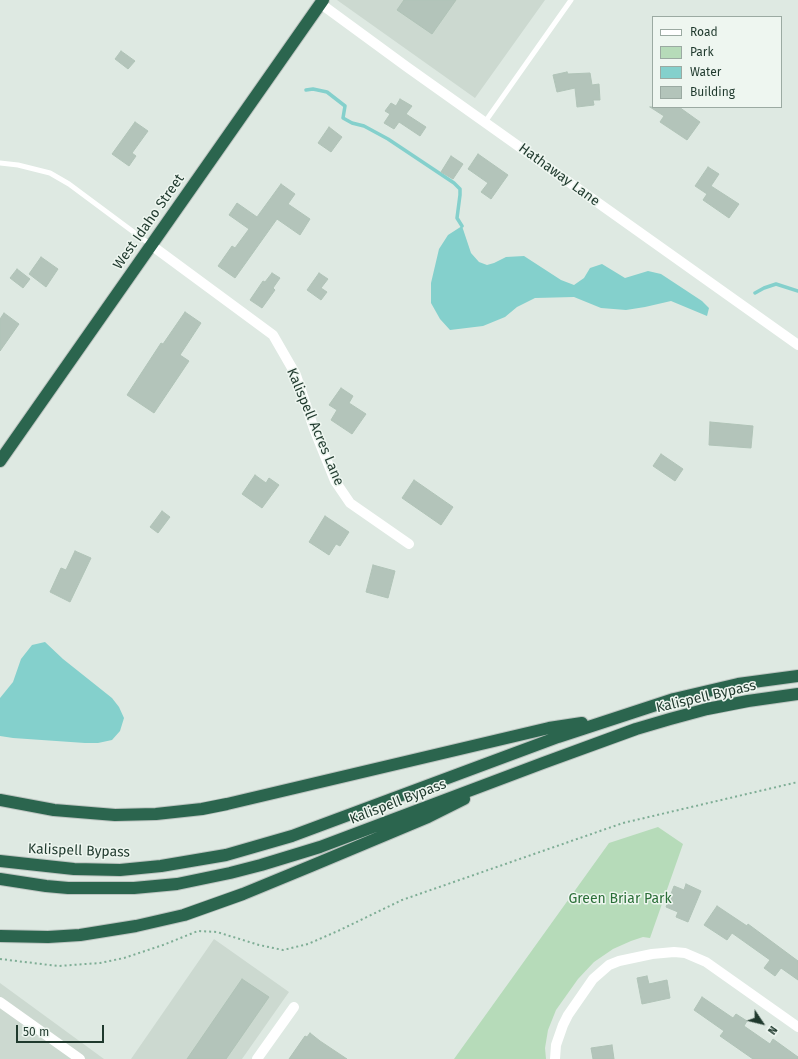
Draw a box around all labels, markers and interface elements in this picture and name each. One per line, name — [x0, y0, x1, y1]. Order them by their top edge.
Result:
legend — [652, 16, 782, 108]
text: Road — [690, 25, 718, 39]
text: Park — [690, 45, 714, 59]
text: Water — [690, 65, 721, 79]
text: Building — [690, 85, 735, 99]
street label: Hathaway Lane — [515, 140, 603, 210]
street label: West Idaho Street — [110, 171, 188, 273]
street label: Kalispell Acres Lane — [283, 366, 347, 488]
street label: Kalispell Bypass — [654, 677, 758, 717]
street label: Kalispell Bypass — [347, 776, 449, 828]
street label: Kalispell Bypass — [28, 841, 130, 861]
park label: Green Briar Park — [568, 891, 672, 907]
north arrow — [742, 1003, 782, 1043]
scale bar — [18, 1017, 106, 1043]
text: N — [765, 1023, 780, 1037]
text: 50 m — [23, 1025, 49, 1039]

